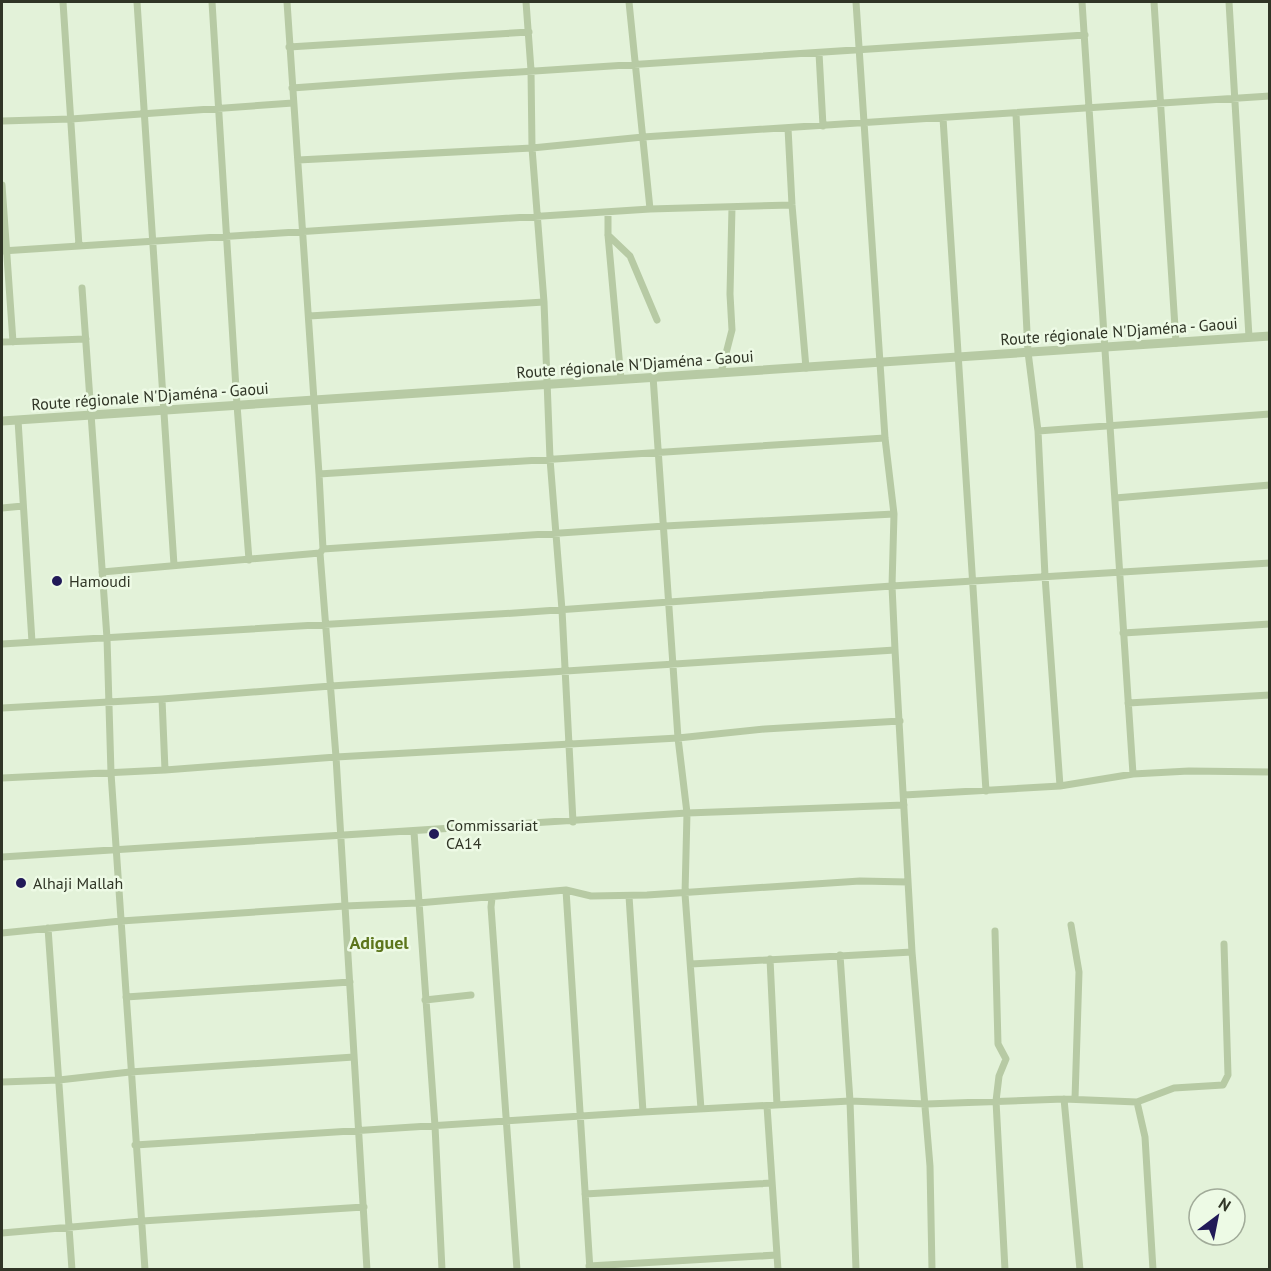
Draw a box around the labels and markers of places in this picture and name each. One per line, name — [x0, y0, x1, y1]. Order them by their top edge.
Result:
place label: Hamoudi — [69, 571, 131, 591]
marker: Hamoudi — [50, 574, 64, 588]
place label: Commissariat CA14 — [446, 815, 538, 853]
marker: Commissariat CA14 — [427, 827, 441, 841]
place label: Alhaji Mallah — [33, 873, 123, 893]
marker: Alhaji Mallah — [14, 876, 28, 890]

